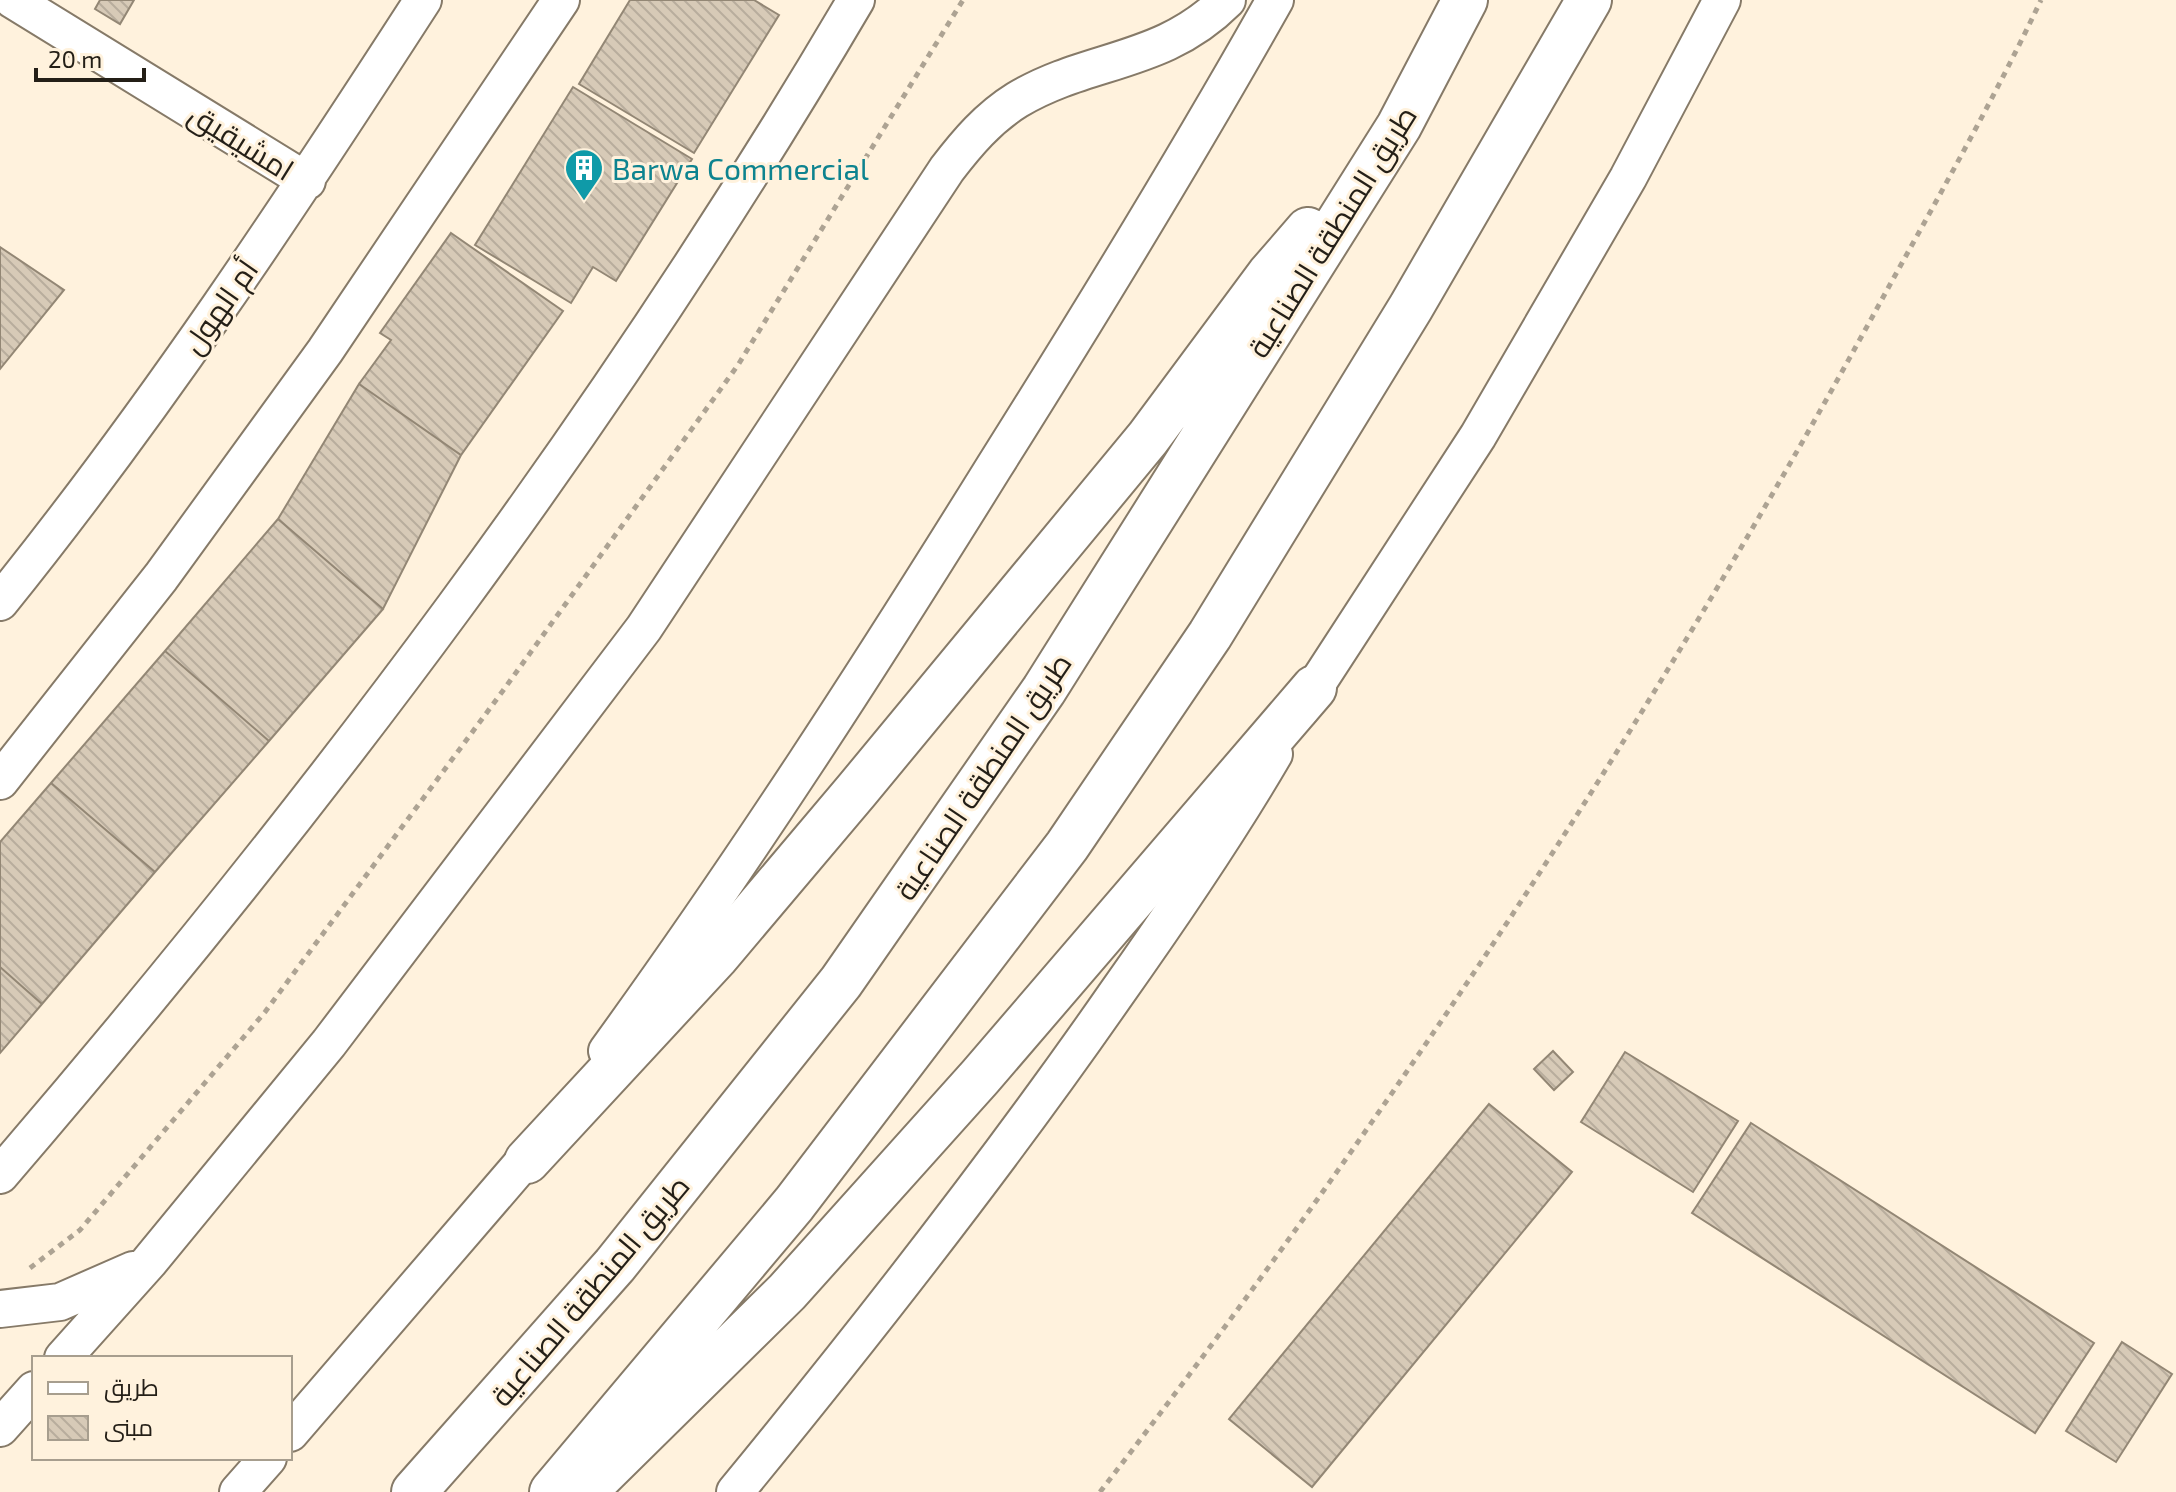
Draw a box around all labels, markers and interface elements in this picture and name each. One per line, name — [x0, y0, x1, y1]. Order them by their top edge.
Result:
scale bar — [36, 32, 144, 82]
text: 20 m — [48, 44, 102, 73]
street label: امشيقيق — [182, 95, 301, 189]
street label: طريق المنطقة الصناعية — [1239, 99, 1425, 364]
building icon: Barwa Commercial — [563, 147, 605, 202]
place label: Barwa Commercial — [612, 150, 869, 186]
street label: أم الهول — [174, 252, 268, 362]
street label: طريق المنطقة الصناعية — [886, 646, 1080, 907]
street label: طريق المنطقة الصناعية — [482, 1167, 697, 1414]
legend — [32, 1356, 292, 1460]
text: طريق — [104, 1372, 159, 1403]
text: مبنى — [104, 1412, 153, 1442]

